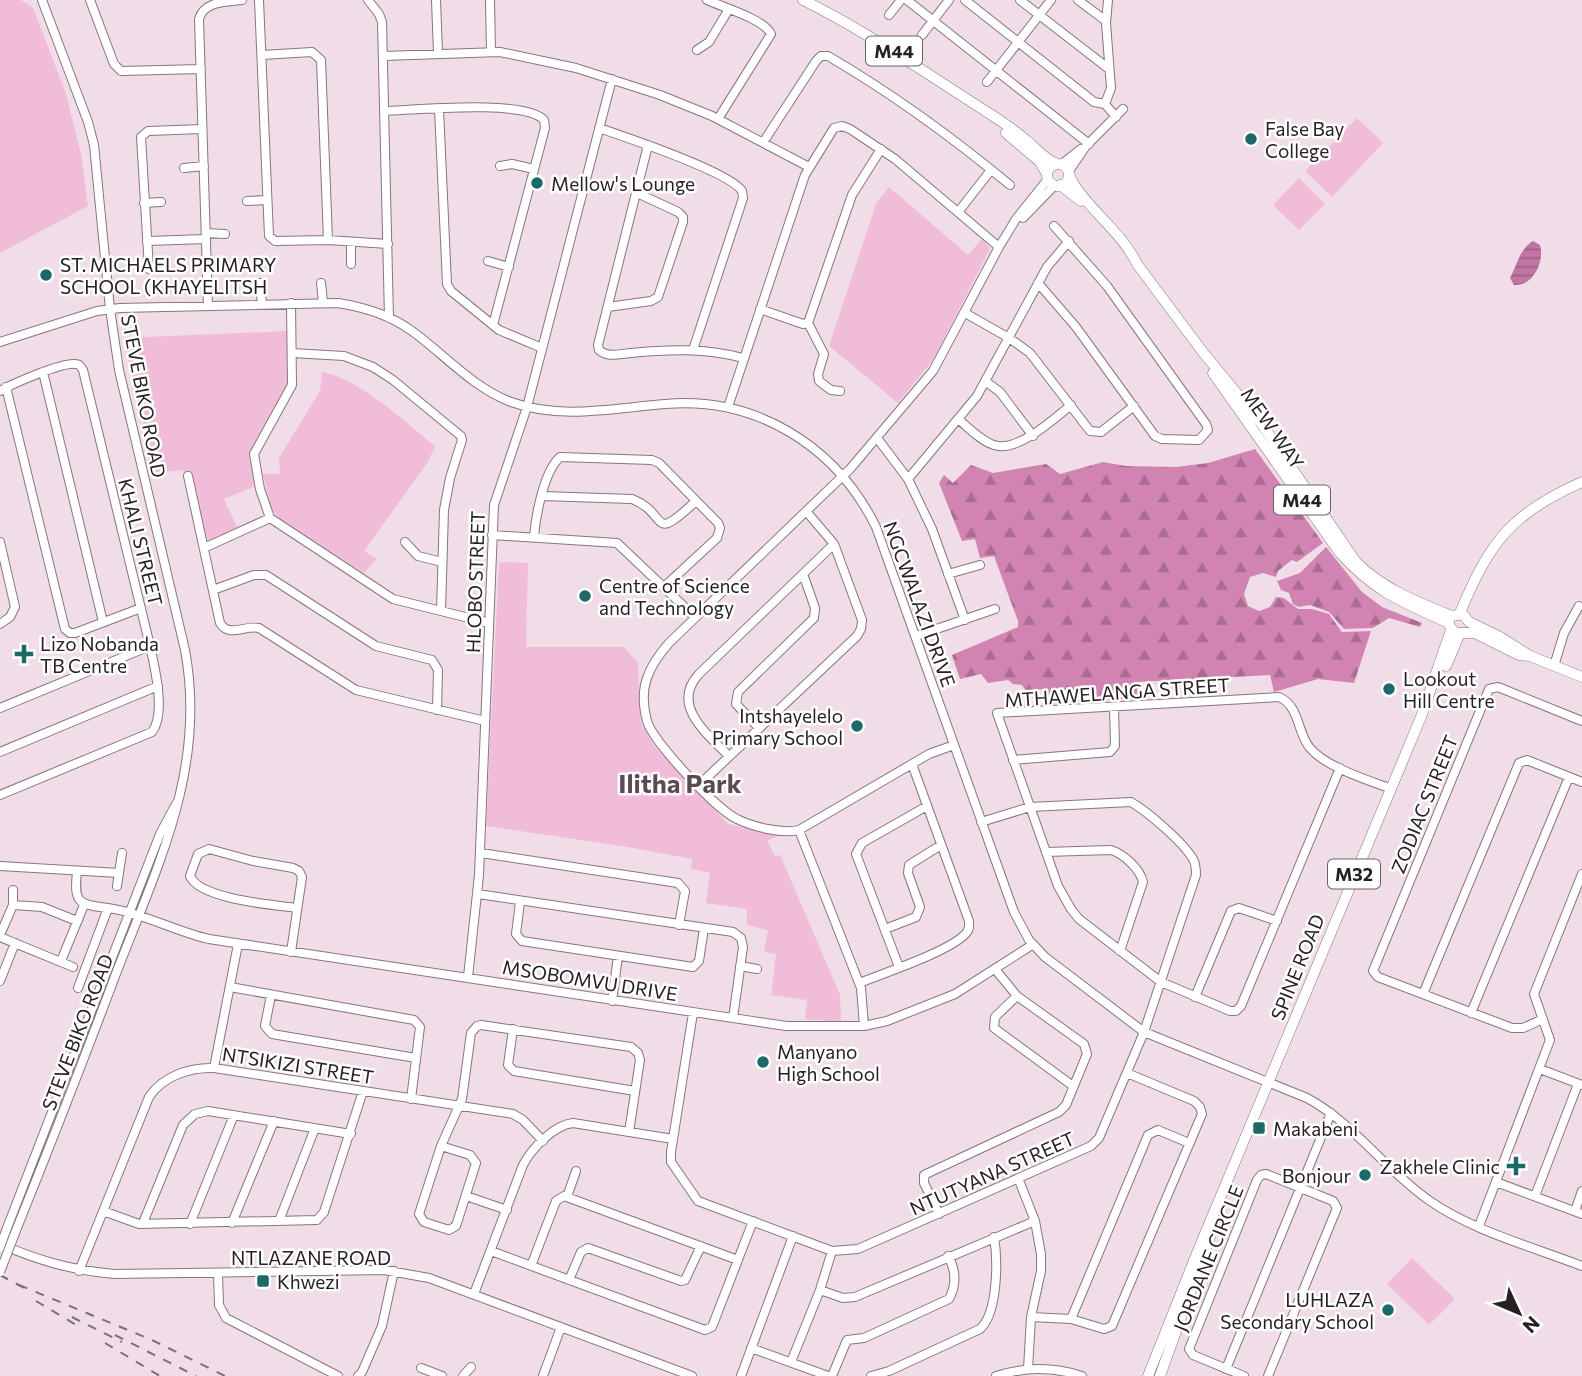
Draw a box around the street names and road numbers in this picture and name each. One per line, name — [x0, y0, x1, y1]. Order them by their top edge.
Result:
road number: M44 — [866, 36, 922, 66]
street label: STEVE BIKO ROAD — [117, 312, 171, 480]
street label: MEW WAY — [1237, 383, 1309, 473]
street label: KHALI STREET — [114, 476, 168, 608]
road number: M44 — [1274, 486, 1330, 514]
street label: HLOBO STREET — [461, 511, 489, 653]
street label: NGCWALAZI DRIVE — [879, 518, 961, 690]
street label: MTHAWELANGA STREET — [1004, 673, 1230, 711]
street label: ZODIAC STREET — [1386, 732, 1462, 876]
road number: M32 — [1328, 860, 1380, 888]
street label: SPINE ROAD — [1265, 911, 1329, 1023]
street label: STEVE BIKO ROAD — [37, 951, 117, 1113]
street label: MSOBOMVU DRIVE — [501, 955, 679, 1005]
street label: NTSIKIZI STREET — [221, 1042, 375, 1088]
street label: NTUTYANA STREET — [906, 1126, 1078, 1220]
street label: JORDANE CIRCLE — [1168, 1182, 1248, 1334]
street label: NTLAZANE ROAD — [231, 1246, 391, 1269]

